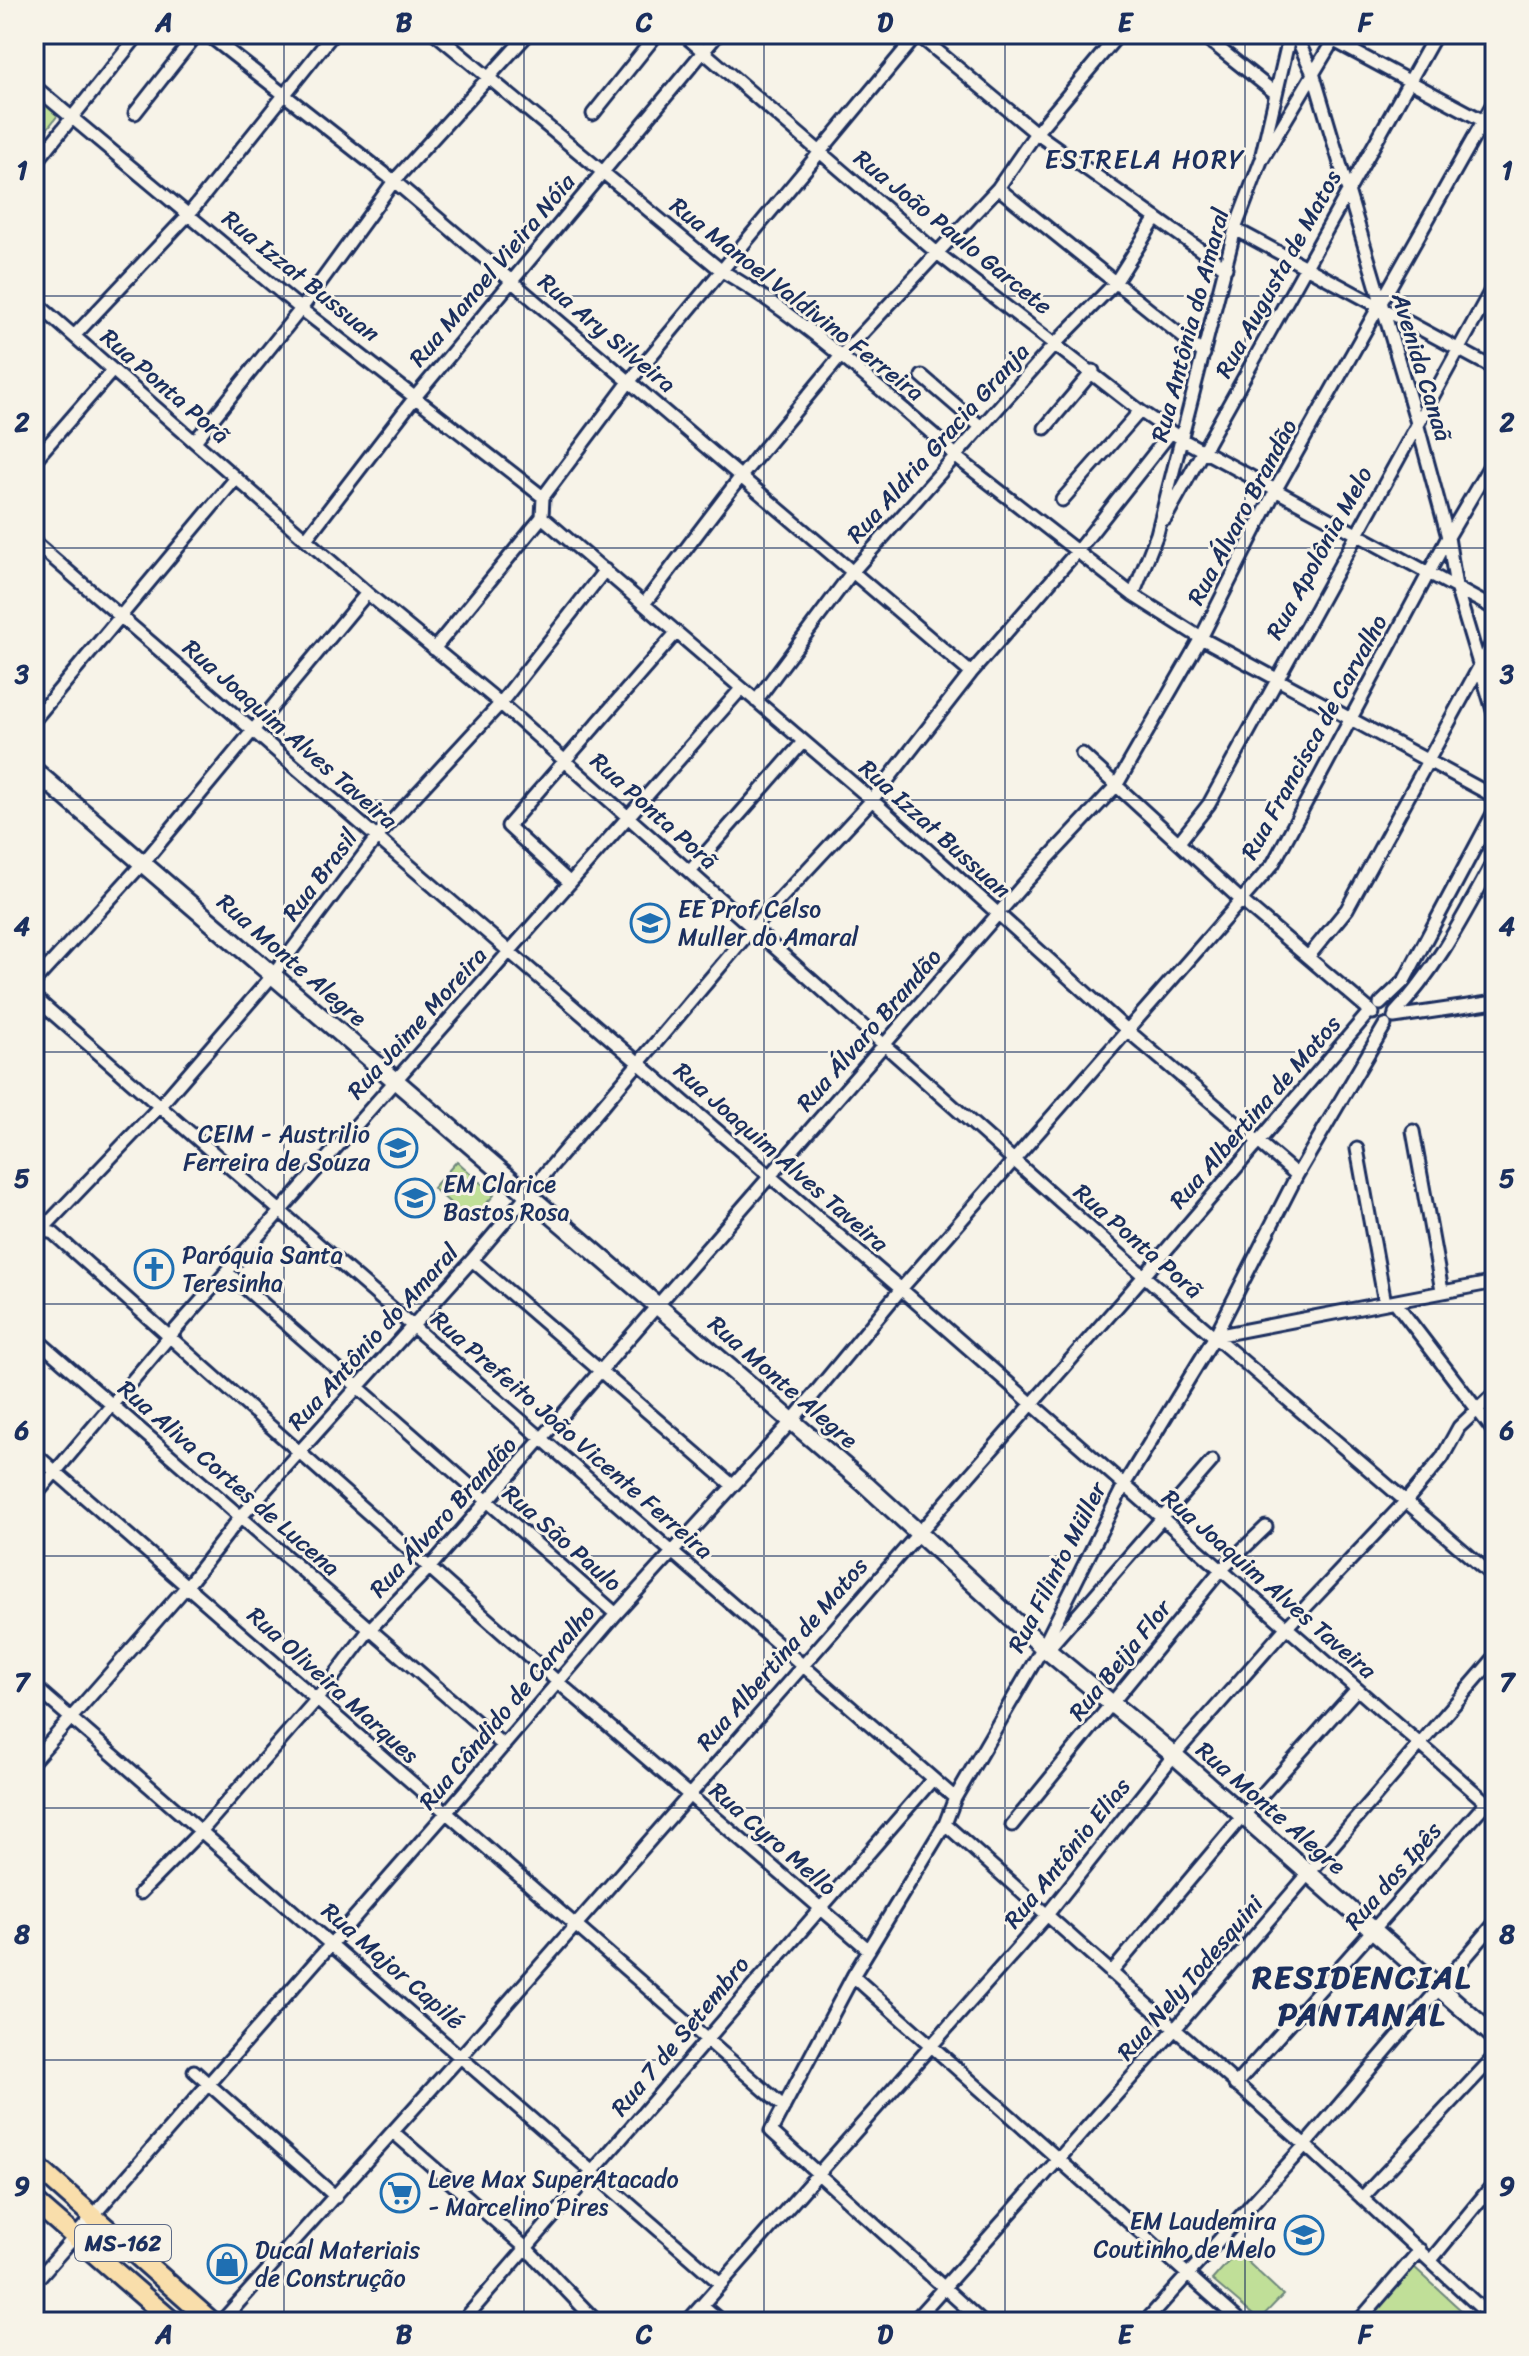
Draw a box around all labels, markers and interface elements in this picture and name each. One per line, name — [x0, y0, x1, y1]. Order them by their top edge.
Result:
text: A — [154, 0, 173, 45]
text: B — [396, 0, 413, 45]
text: C — [635, 0, 653, 45]
text: D — [877, 0, 893, 45]
text: E — [1118, 0, 1135, 45]
text: F — [1357, 0, 1374, 45]
district label: ESTRELA HORY — [1045, 136, 1245, 182]
street label: Rua João Paulo Garcete — [844, 138, 1062, 326]
text: 1 — [16, 147, 28, 193]
text: 1 — [1501, 147, 1513, 193]
street label: Rua Augusta de Matos — [1203, 162, 1353, 386]
street label: Rua Manoel Vieira Nóia — [398, 163, 587, 377]
street label: Rua Manoel Valdivino Ferreira — [660, 186, 934, 412]
street label: Rua Izzat Bussuan — [212, 199, 390, 353]
street label: Rua Antônia do Amaral — [1139, 202, 1242, 447]
street label: Rua Ary Silveira — [528, 262, 686, 404]
street label: Avenida Canaã — [1379, 286, 1465, 448]
street label: Rua Ponta Porã — [90, 317, 240, 455]
street label: Rua Aldria Gracia Granja — [836, 333, 1040, 553]
text: 2 — [13, 399, 30, 445]
text: 2 — [1498, 399, 1515, 445]
street label: Rua Álvaro Brandão — [1175, 411, 1309, 613]
street label: Rua Apolônia Melo — [1254, 458, 1384, 648]
street label: Rua Francisca de Carvalho — [1229, 606, 1399, 868]
street label: Rua Joaquim Alves Taveira — [173, 628, 408, 841]
text: 3 — [14, 651, 30, 697]
text: 3 — [1499, 651, 1515, 697]
street label: Rua Ponta Porã — [580, 741, 729, 881]
street label: Rua Izzat Bussuan — [849, 748, 1021, 910]
street label: Rua Brasil — [271, 819, 370, 931]
street label: Rua Monte Alegre — [207, 882, 377, 1038]
place label: EE Prof Celso Muller do Amaral — [678, 888, 859, 958]
school or university icon: EE Prof Celso Muller do Amaral — [629, 902, 671, 944]
text: 4 — [14, 903, 30, 949]
text: 4 — [1499, 903, 1515, 949]
street label: Rua Jaime Moreira — [336, 937, 498, 1109]
street label: Rua Álvaro Brandão — [785, 938, 953, 1122]
street label: Rua Albertina de Matos — [1158, 1005, 1352, 1219]
street label: Rua Joaquim Alves Taveira — [664, 1051, 899, 1264]
place label: CEIM - Austrilio Ferreira de Souza — [183, 1113, 371, 1183]
school or university icon: CEIM - Austrilio Ferreira de Souza — [377, 1127, 419, 1169]
text: 5 — [14, 1155, 30, 1201]
text: 5 — [1499, 1155, 1515, 1201]
place label: EM Clarice Bastos Rosa — [443, 1163, 570, 1233]
street label: Rua Ponta Porã — [1063, 1172, 1213, 1310]
school or university icon: EM Clarice Bastos Rosa — [394, 1177, 436, 1219]
street label: Rua Antônio do Amaral — [277, 1233, 470, 1441]
place label: Paróquia Santa Teresinha — [182, 1234, 343, 1304]
church icon: Paróquia Santa Teresinha — [133, 1248, 175, 1290]
street label: Rua Prefeito João Vicente Ferreira — [421, 1300, 723, 1570]
street label: Rua Monte Alegre — [698, 1304, 868, 1460]
street label: Rua Aliva Cortes de Lucena — [108, 1369, 350, 1587]
text: 6 — [14, 1407, 30, 1453]
text: 6 — [1499, 1407, 1515, 1453]
street label: Rua Álvaro Brandão — [358, 1426, 528, 1608]
street label: Rua São Paulo — [492, 1473, 632, 1603]
street label: Rua Filinto Müller — [996, 1473, 1119, 1660]
street label: Rua Joaquim Alves Taveira — [1152, 1478, 1387, 1691]
street label: Rua Albertina de Matos — [685, 1547, 879, 1761]
street label: Rua Beija Flor — [1057, 1589, 1183, 1730]
street label: Rua Cândido de Carvalho — [408, 1594, 606, 1820]
street label: Rua Oliveira Marques — [237, 1596, 429, 1774]
text: 7 — [15, 1659, 32, 1705]
text: 7 — [1500, 1659, 1517, 1705]
street label: Rua Monte Alegre — [1186, 1730, 1356, 1886]
street label: Rua Antônio Elias — [992, 1768, 1142, 1938]
street label: Rua Cyro Mello — [699, 1771, 847, 1907]
street label: Rua dos Ipês — [1333, 1811, 1453, 1940]
street label: Rua Nely Todesquini — [1106, 1885, 1275, 2070]
street label: Rua Major Capilé — [312, 1891, 474, 2041]
text: 8 — [13, 1911, 30, 1957]
text: 8 — [1498, 1911, 1515, 1957]
street label: Rua 7 de Setembro — [600, 1946, 760, 2126]
district label: RESIDENCIAL PANTANAL — [1251, 1949, 1472, 2043]
place label: Leve Max SuperAtacado - Marcelino Pires — [428, 2158, 679, 2228]
text: 9 — [14, 2163, 30, 2209]
text: 9 — [1499, 2163, 1515, 2209]
supermarket icon: Leve Max SuperAtacado - Marcelino Pires — [379, 2172, 421, 2214]
place label: EM Laudemira Coutinho de Melo — [1094, 2200, 1277, 2270]
school or university icon: EM Laudemira Coutinho de Melo — [1283, 2214, 1325, 2256]
road number: MS-162 — [75, 2225, 171, 2261]
place label: Ducal Materiais de Construção — [255, 2229, 420, 2299]
shop icon: Ducal Materiais de Construção — [206, 2243, 248, 2285]
text: A — [154, 2311, 173, 2356]
text: B — [396, 2311, 413, 2356]
text: C — [635, 2311, 653, 2356]
text: D — [877, 2311, 893, 2356]
text: E — [1118, 2311, 1135, 2356]
text: F — [1357, 2311, 1374, 2356]

